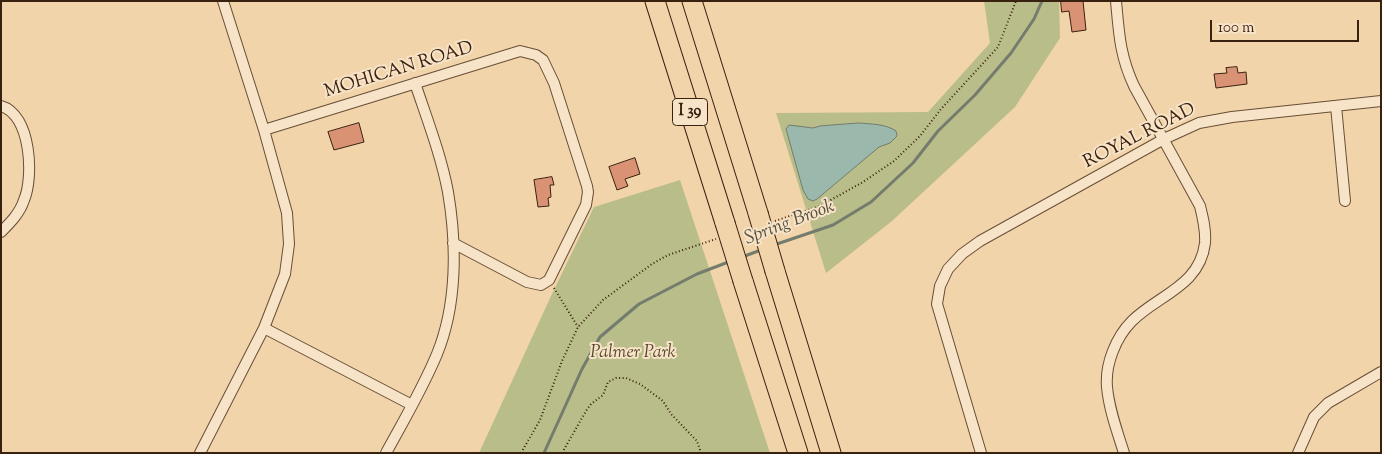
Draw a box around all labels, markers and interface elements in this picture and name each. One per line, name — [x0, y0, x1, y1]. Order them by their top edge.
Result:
scale bar — [1212, 10, 1361, 42]
text: 100 m — [1218, 18, 1254, 39]
street label: MOHICAN ROAD — [322, 38, 476, 104]
road number: I 39 — [672, 98, 708, 125]
street label: ROYAL ROAD — [1081, 100, 1199, 174]
water label: Spring Brook — [742, 196, 838, 252]
park label: Palmer Park — [590, 343, 676, 365]

